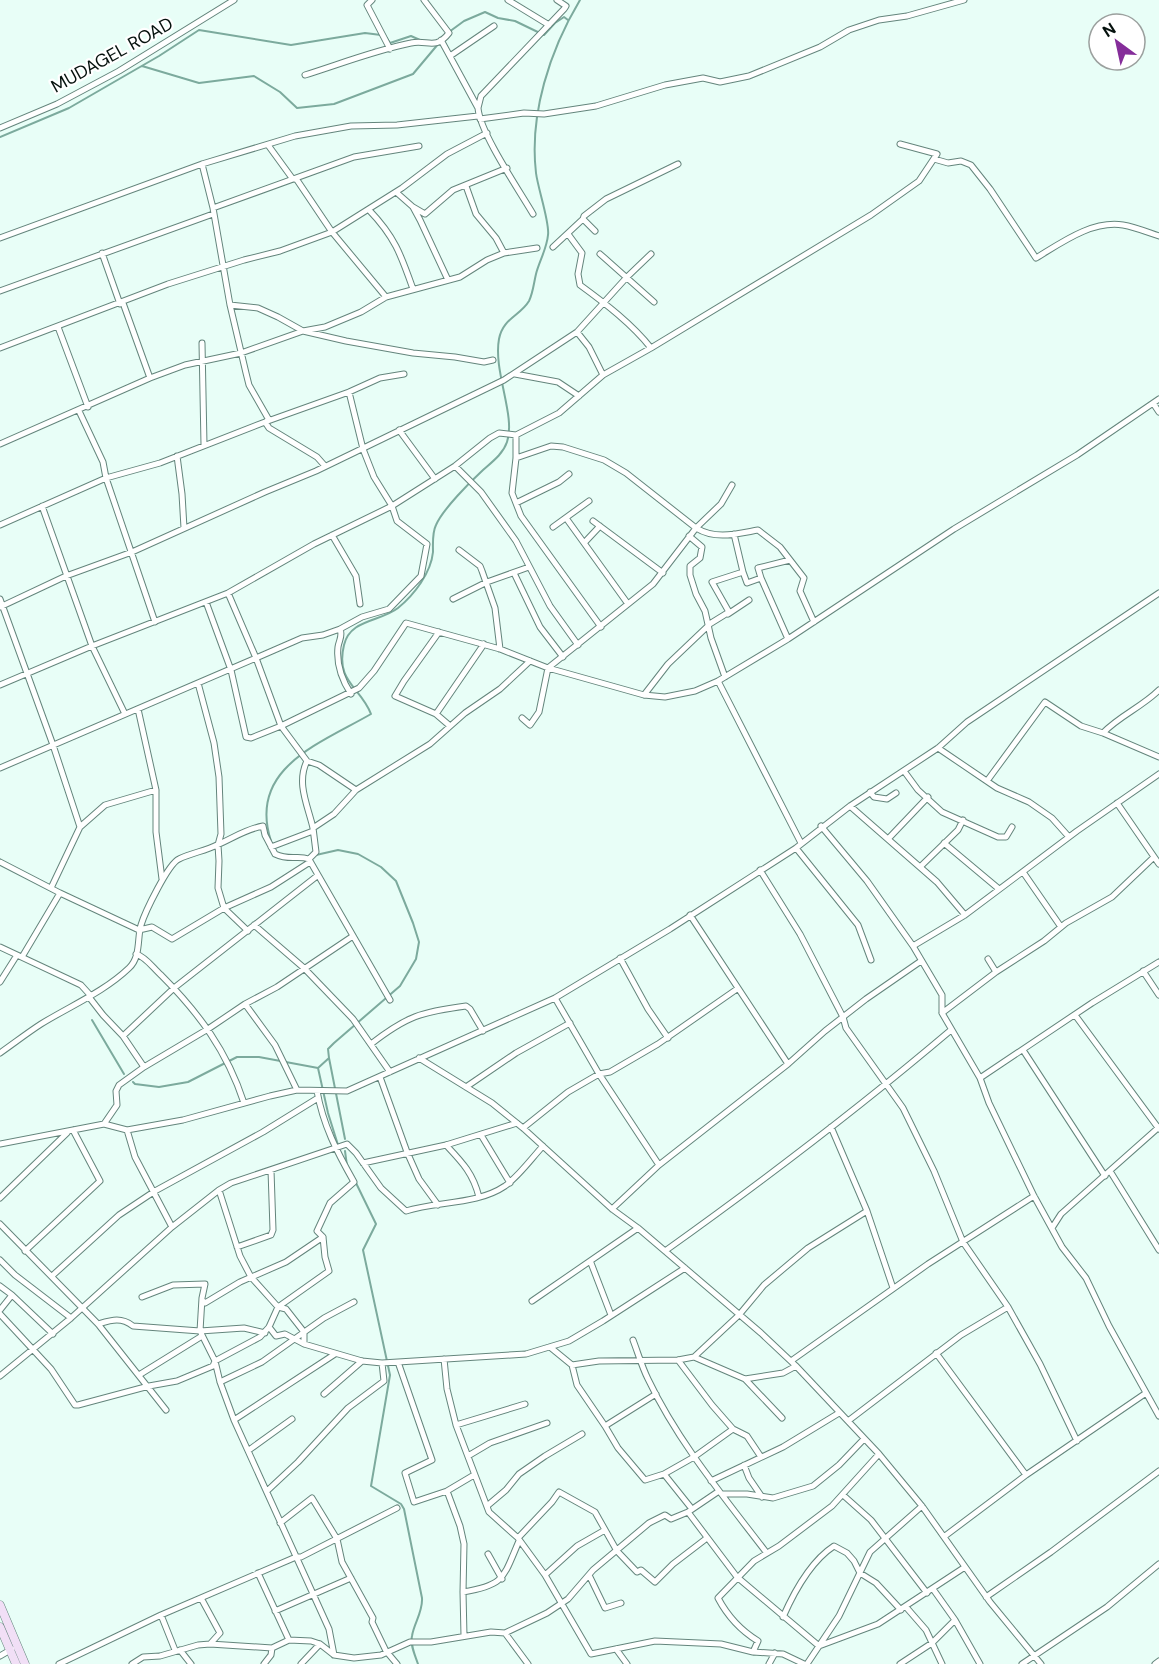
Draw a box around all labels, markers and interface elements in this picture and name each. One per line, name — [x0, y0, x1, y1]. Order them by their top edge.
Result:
street label: MUDAGEL ROAD — [47, 12, 177, 98]
north arrow — [1087, 12, 1147, 72]
text: N — [1098, 18, 1120, 42]

